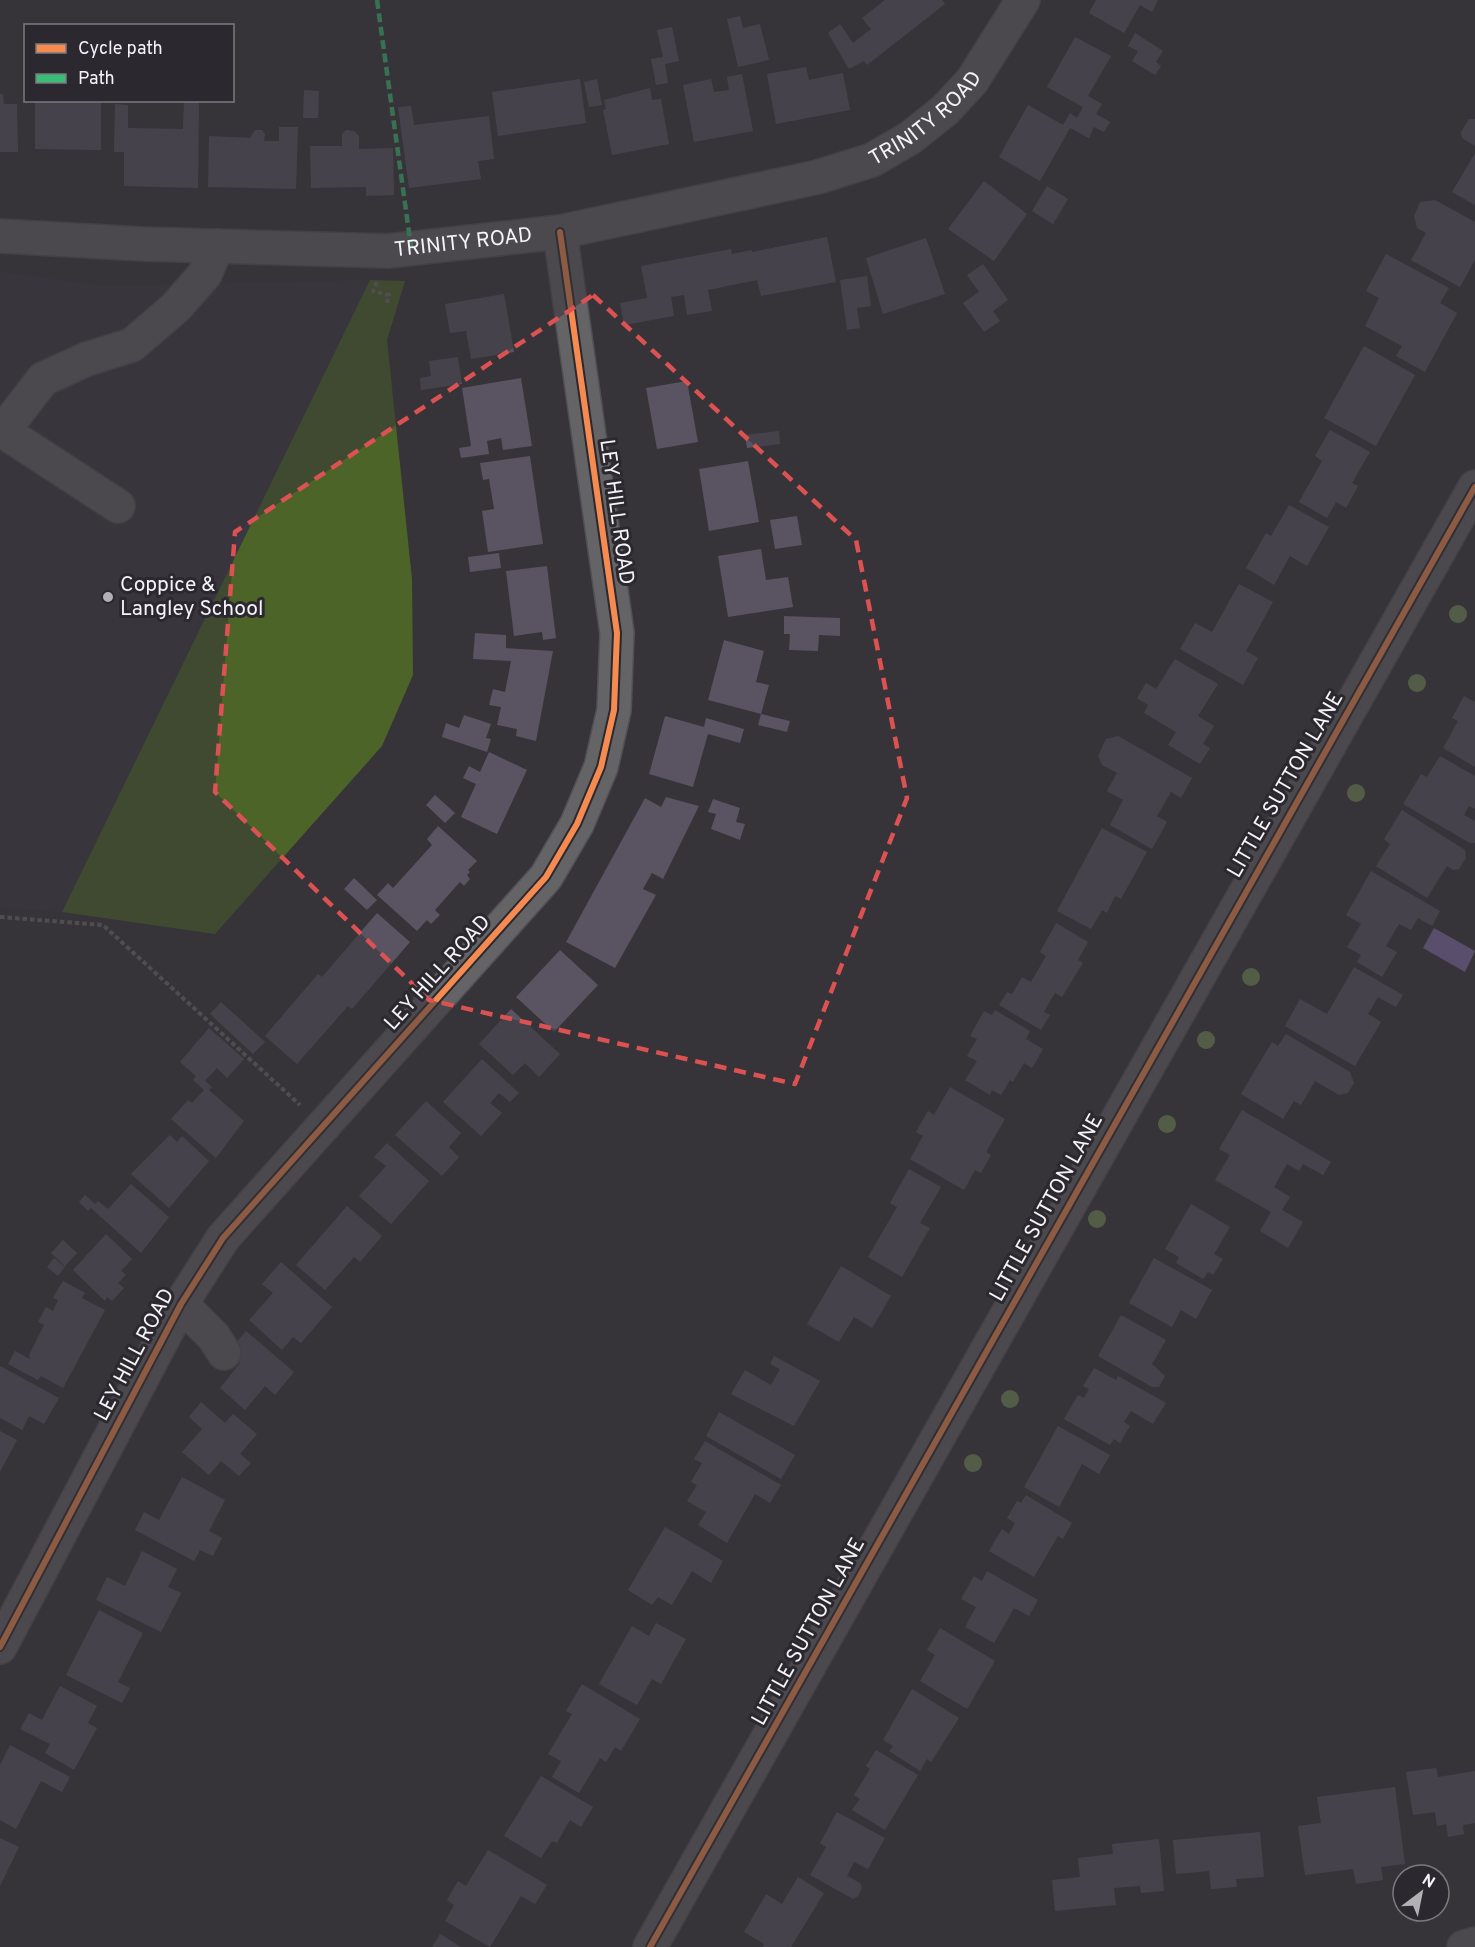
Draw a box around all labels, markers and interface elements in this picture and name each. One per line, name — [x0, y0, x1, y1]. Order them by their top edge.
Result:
legend — [24, 24, 234, 102]
text: Cycle path — [78, 38, 163, 61]
street label: TRINITY ROAD — [864, 66, 988, 172]
text: Path — [78, 68, 115, 91]
street label: TRINITY ROAD — [393, 222, 534, 264]
street label: LEY HILL ROAD — [592, 438, 640, 586]
place label: Coppice & Langley School — [120, 572, 264, 623]
marker: Coppice & Langley School — [101, 590, 115, 604]
street label: LITTLE SUTTON LANE — [1222, 687, 1350, 883]
street label: LEY HILL ROAD — [379, 910, 497, 1036]
street label: LITTLE SUTTON LANE — [984, 1109, 1110, 1307]
street label: LEY HILL ROAD — [89, 1284, 181, 1426]
street label: LITTLE SUTTON LANE — [746, 1533, 872, 1731]
north arrow — [1391, 1863, 1451, 1923]
text: N — [1418, 1870, 1438, 1894]

